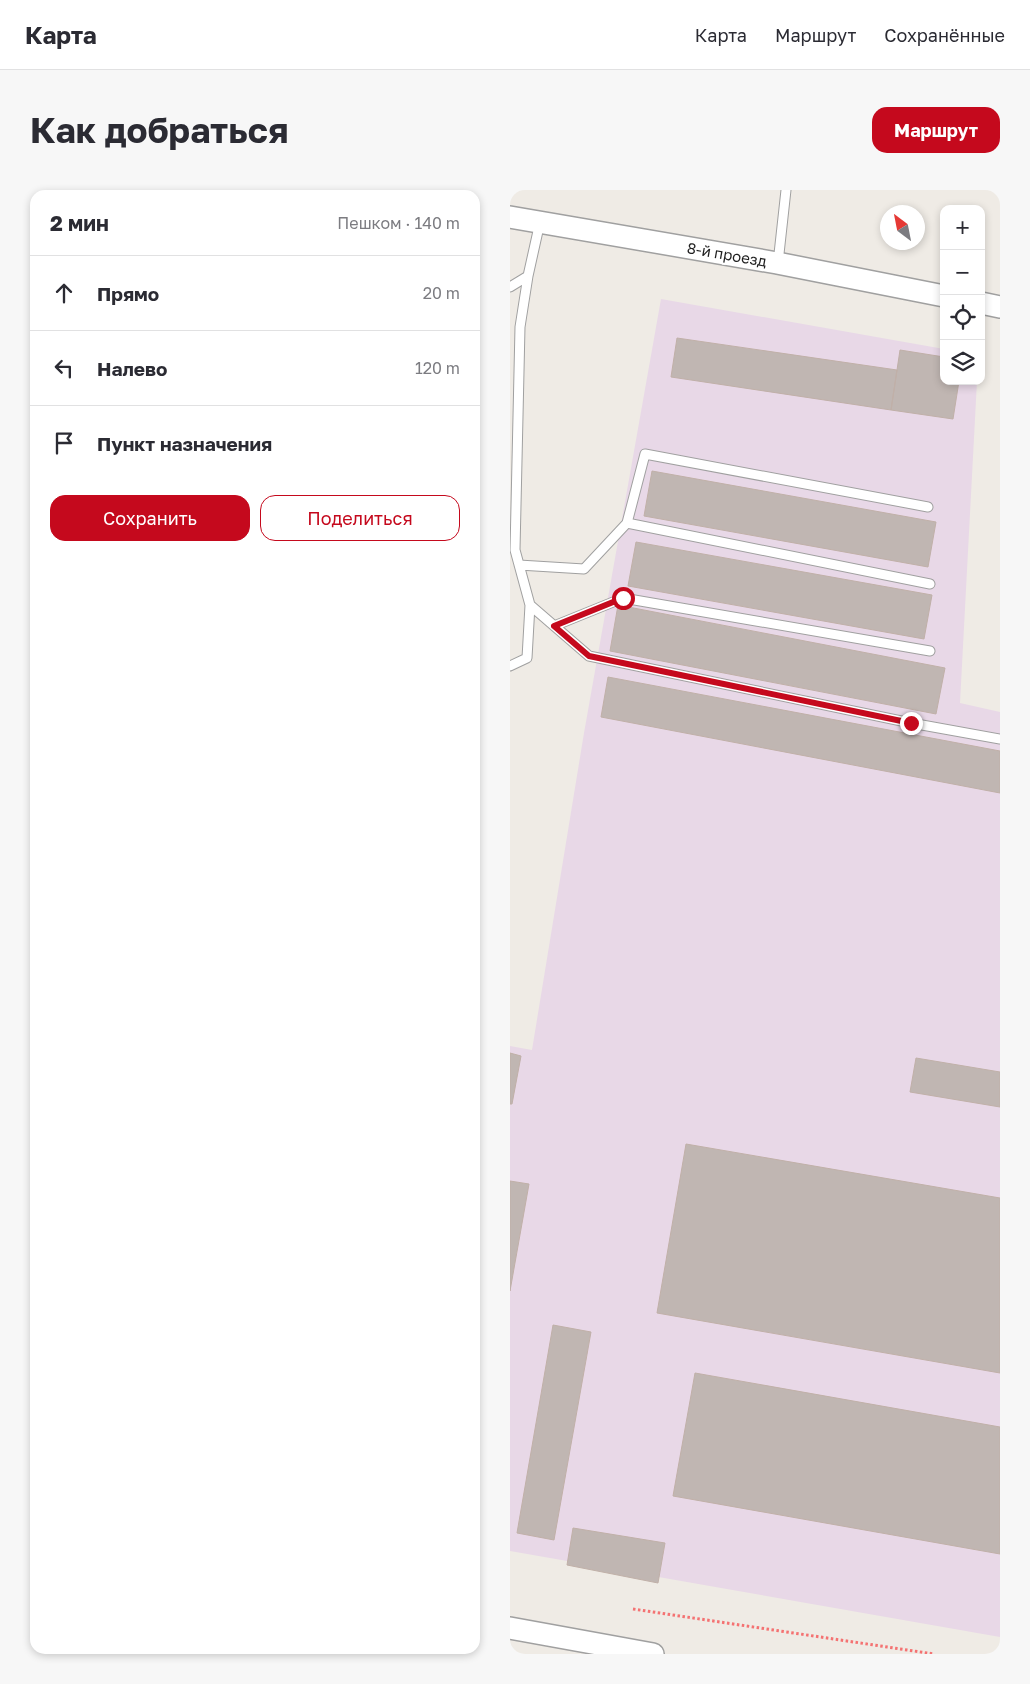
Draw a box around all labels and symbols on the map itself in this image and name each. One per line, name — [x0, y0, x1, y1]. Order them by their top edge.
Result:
north arrow — [880, 205, 925, 250]
street label: 8-й проезд — [686, 238, 768, 270]
route start — [612, 587, 635, 610]
route end — [900, 712, 923, 735]

